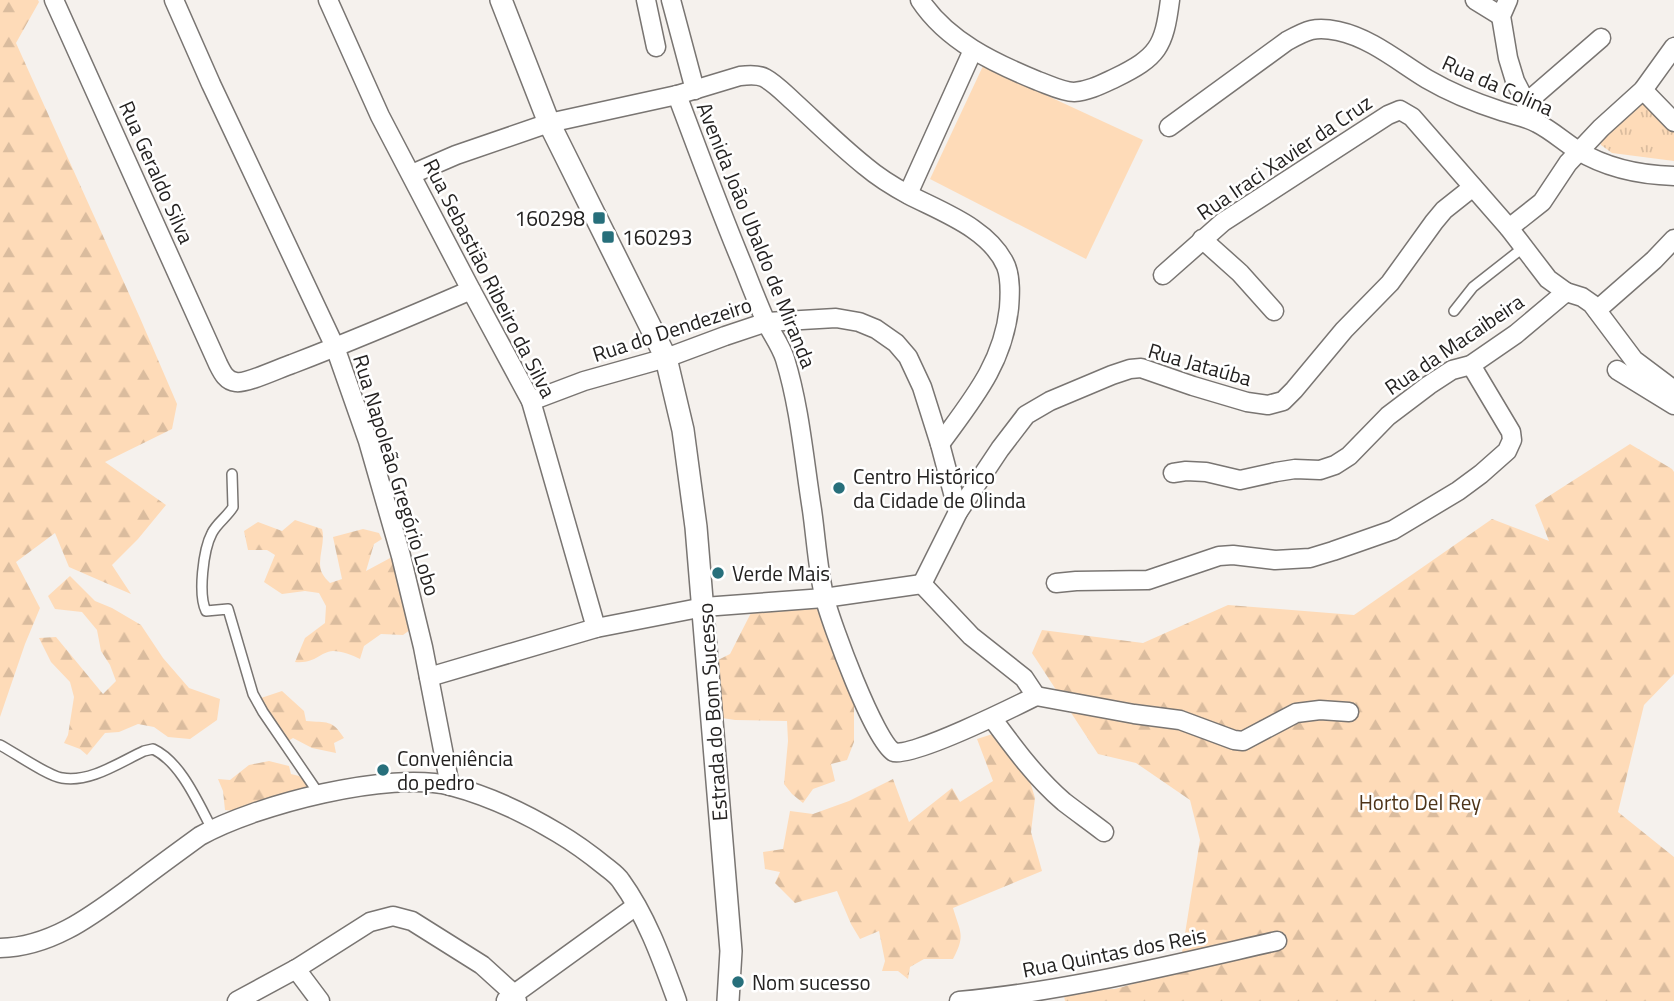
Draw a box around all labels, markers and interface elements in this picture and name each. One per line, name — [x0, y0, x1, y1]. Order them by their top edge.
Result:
street label: Rua da Colina — [1437, 46, 1559, 124]
street label: Rua Iraci Xavier da Cruz — [1190, 86, 1378, 228]
street label: Rua Geraldo Silva — [111, 95, 203, 249]
street label: Avenida João Ubaldo de Miranda — [689, 97, 825, 373]
street label: Rua Sebastião Ribeiro da Silva — [416, 153, 565, 404]
place label: 160298 — [514, 202, 585, 234]
marker: 160298 — [591, 210, 607, 226]
place label: 160293 — [622, 221, 693, 253]
marker: 160293 — [600, 229, 616, 245]
street label: Rua da Macaibeira — [1378, 285, 1530, 403]
street label: Rua do Dendezeiro — [588, 288, 756, 370]
street label: Rua Jataúba — [1144, 334, 1256, 394]
street label: Rua Napoleão Gregório Lobo — [345, 350, 449, 600]
place label: Centro Histórico da Cidade de Olinda — [853, 460, 1026, 516]
marker: Centro Histórico da Cidade de Olinda — [831, 480, 847, 496]
place label: Verde Mais — [732, 557, 830, 589]
marker: Verde Mais — [710, 565, 726, 581]
street label: Estrada do Bom Sucesso — [688, 602, 736, 822]
place label: Conveniência do pedro — [397, 742, 514, 798]
marker: Conveniência do pedro — [375, 762, 391, 778]
park label: Horto Del Rey — [1359, 786, 1481, 818]
street label: Rua Quintas dos Reis — [1019, 918, 1209, 986]
place label: Nom sucesso — [752, 966, 871, 998]
marker: Nom sucesso — [730, 974, 746, 990]

